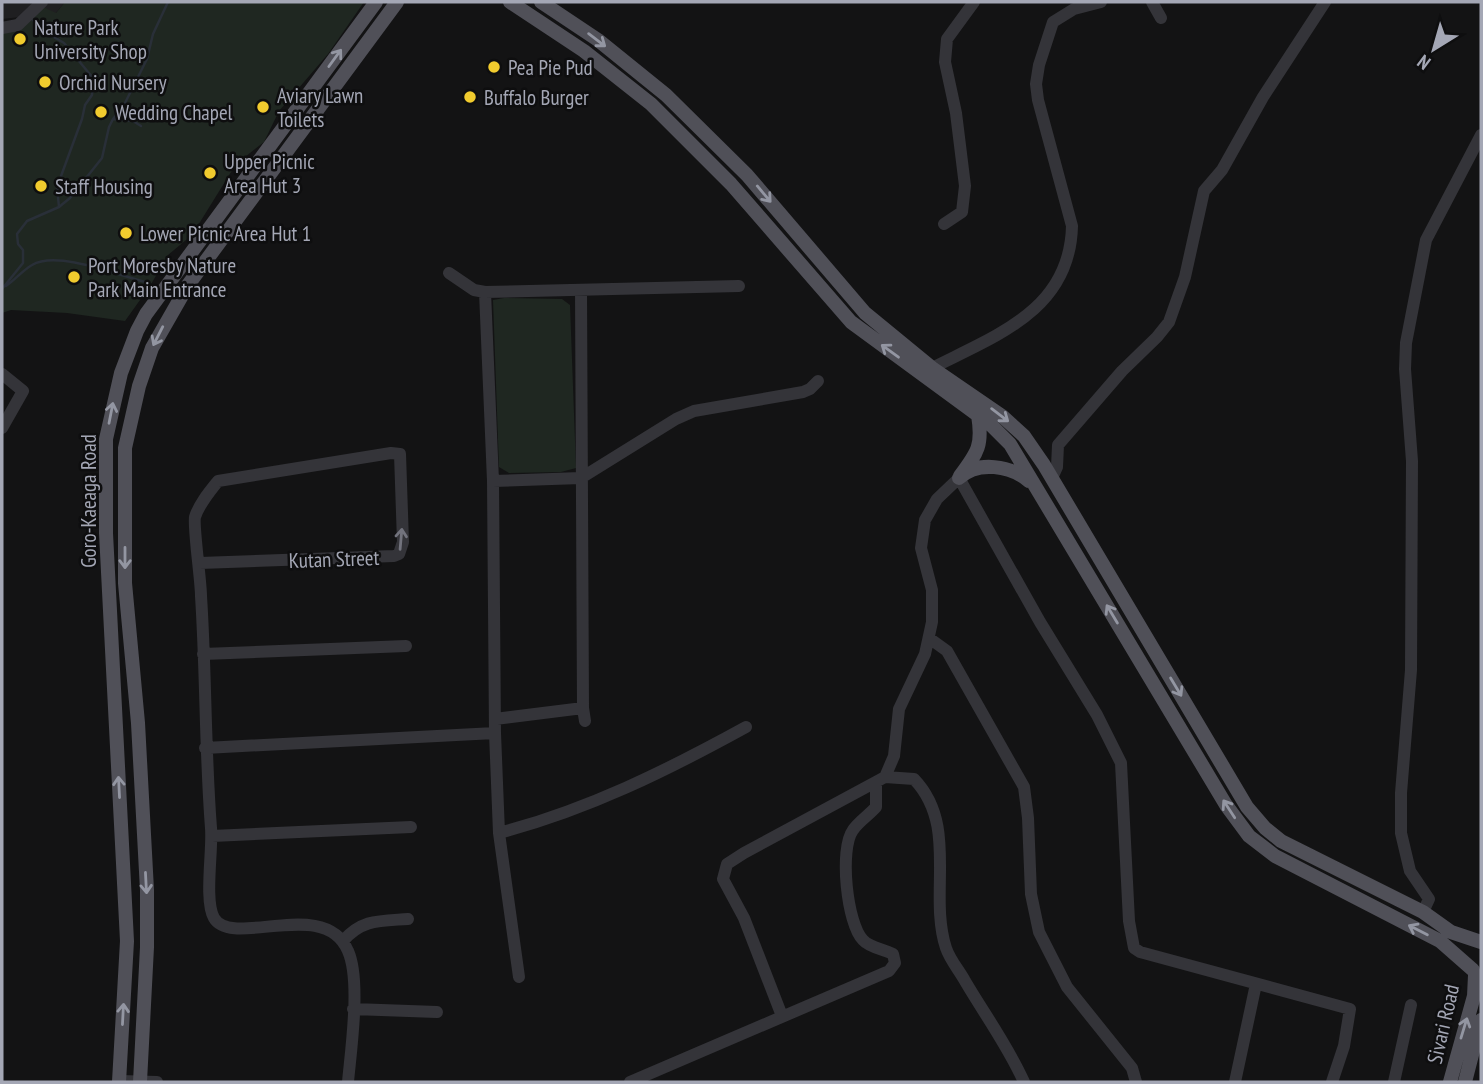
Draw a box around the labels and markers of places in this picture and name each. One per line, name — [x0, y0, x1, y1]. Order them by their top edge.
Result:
place label: Nature Park University Shop — [34, 14, 147, 65]
marker: Nature Park University Shop — [12, 31, 28, 47]
place label: Pea Pie Pud — [508, 54, 593, 81]
marker: Pea Pie Pud — [486, 59, 502, 75]
place label: Orchid Nursery — [59, 69, 167, 96]
marker: Orchid Nursery — [37, 74, 53, 90]
place label: Aviary Lawn Toilets — [277, 82, 363, 133]
place label: Buffalo Burger — [484, 84, 589, 111]
marker: Buffalo Burger — [462, 89, 478, 105]
place label: Wedding Chapel — [115, 99, 233, 126]
marker: Aviary Lawn Toilets — [255, 99, 271, 115]
marker: Wedding Chapel — [93, 104, 109, 120]
place label: Upper Picnic Area Hut 3 — [224, 148, 315, 199]
marker: Upper Picnic Area Hut 3 — [202, 165, 218, 181]
place label: Staff Housing — [55, 173, 153, 200]
marker: Staff Housing — [33, 178, 49, 194]
place label: Lower Picnic Area Hut 1 — [140, 220, 311, 247]
marker: Lower Picnic Area Hut 1 — [118, 225, 134, 241]
place label: Port Moresby Nature Park Main Entrance — [88, 252, 236, 303]
marker: Port Moresby Nature Park Main Entrance — [66, 269, 82, 285]

